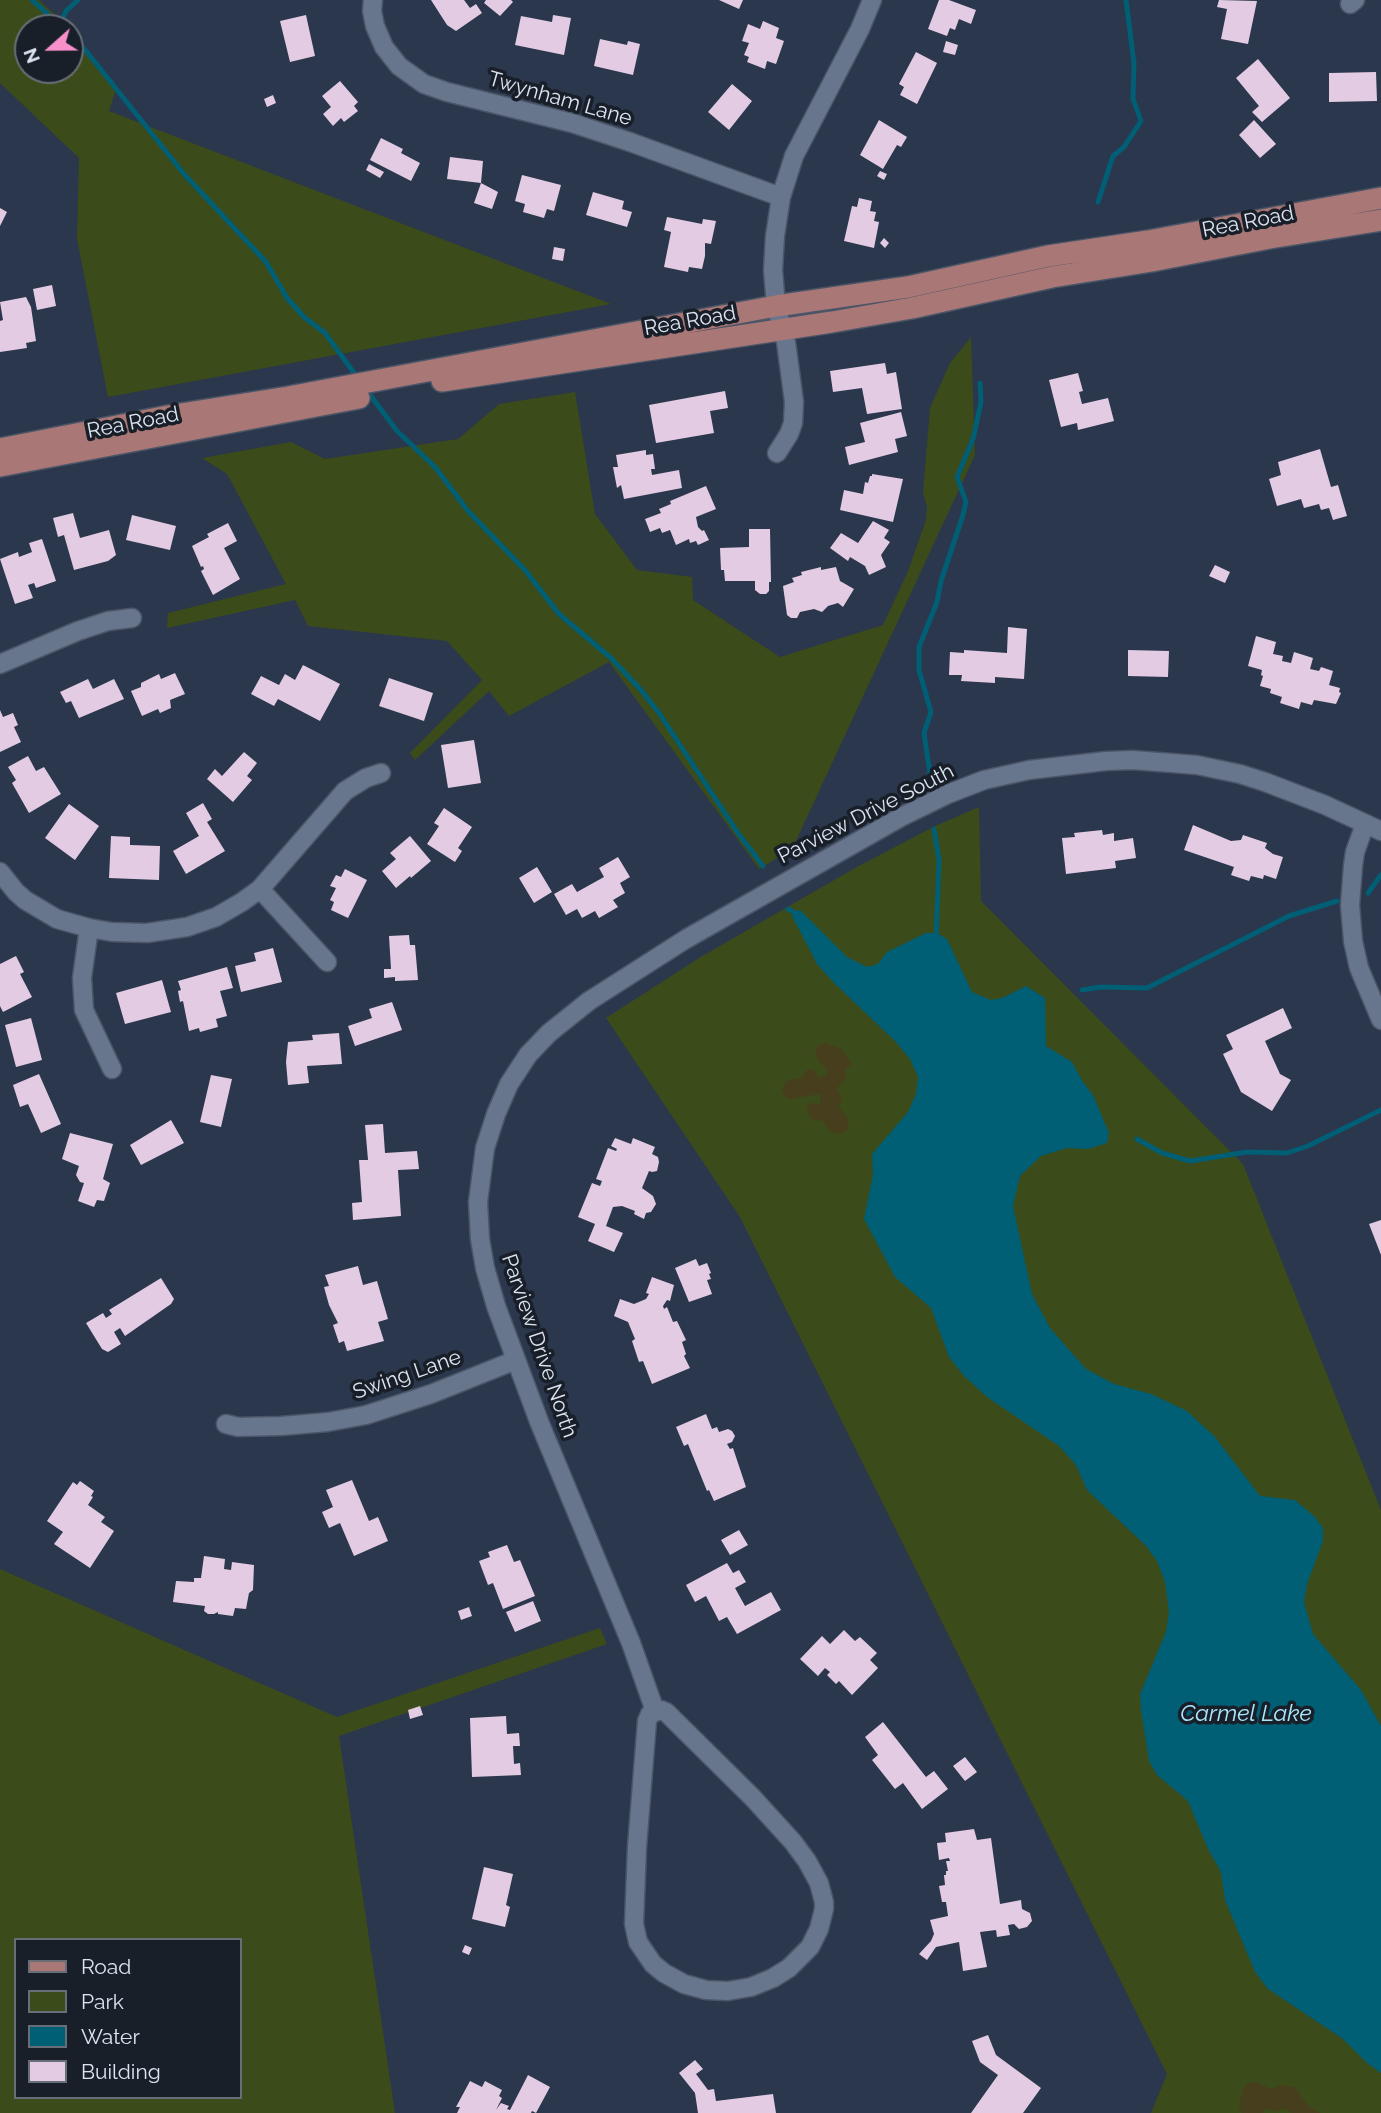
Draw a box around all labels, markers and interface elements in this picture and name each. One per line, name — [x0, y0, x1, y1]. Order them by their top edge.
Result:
north arrow — [14, 14, 84, 84]
text: N — [18, 45, 44, 67]
street label: Twynham Lane — [485, 66, 635, 132]
street label: Rea Road — [1200, 201, 1296, 243]
street label: Rea Road — [642, 301, 738, 341]
street label: Rea Road — [85, 402, 181, 444]
street label: Parview Drive South — [774, 759, 958, 869]
street label: Parview Drive North — [496, 1251, 582, 1441]
street label: Swing Lane — [350, 1345, 464, 1405]
water label: Carmel Lake — [1180, 1700, 1312, 1728]
legend — [14, 1938, 242, 2099]
text: Road — [81, 1954, 131, 1979]
text: Park — [81, 1989, 124, 2014]
text: Water — [81, 2024, 140, 2049]
text: Building — [81, 2059, 161, 2084]

